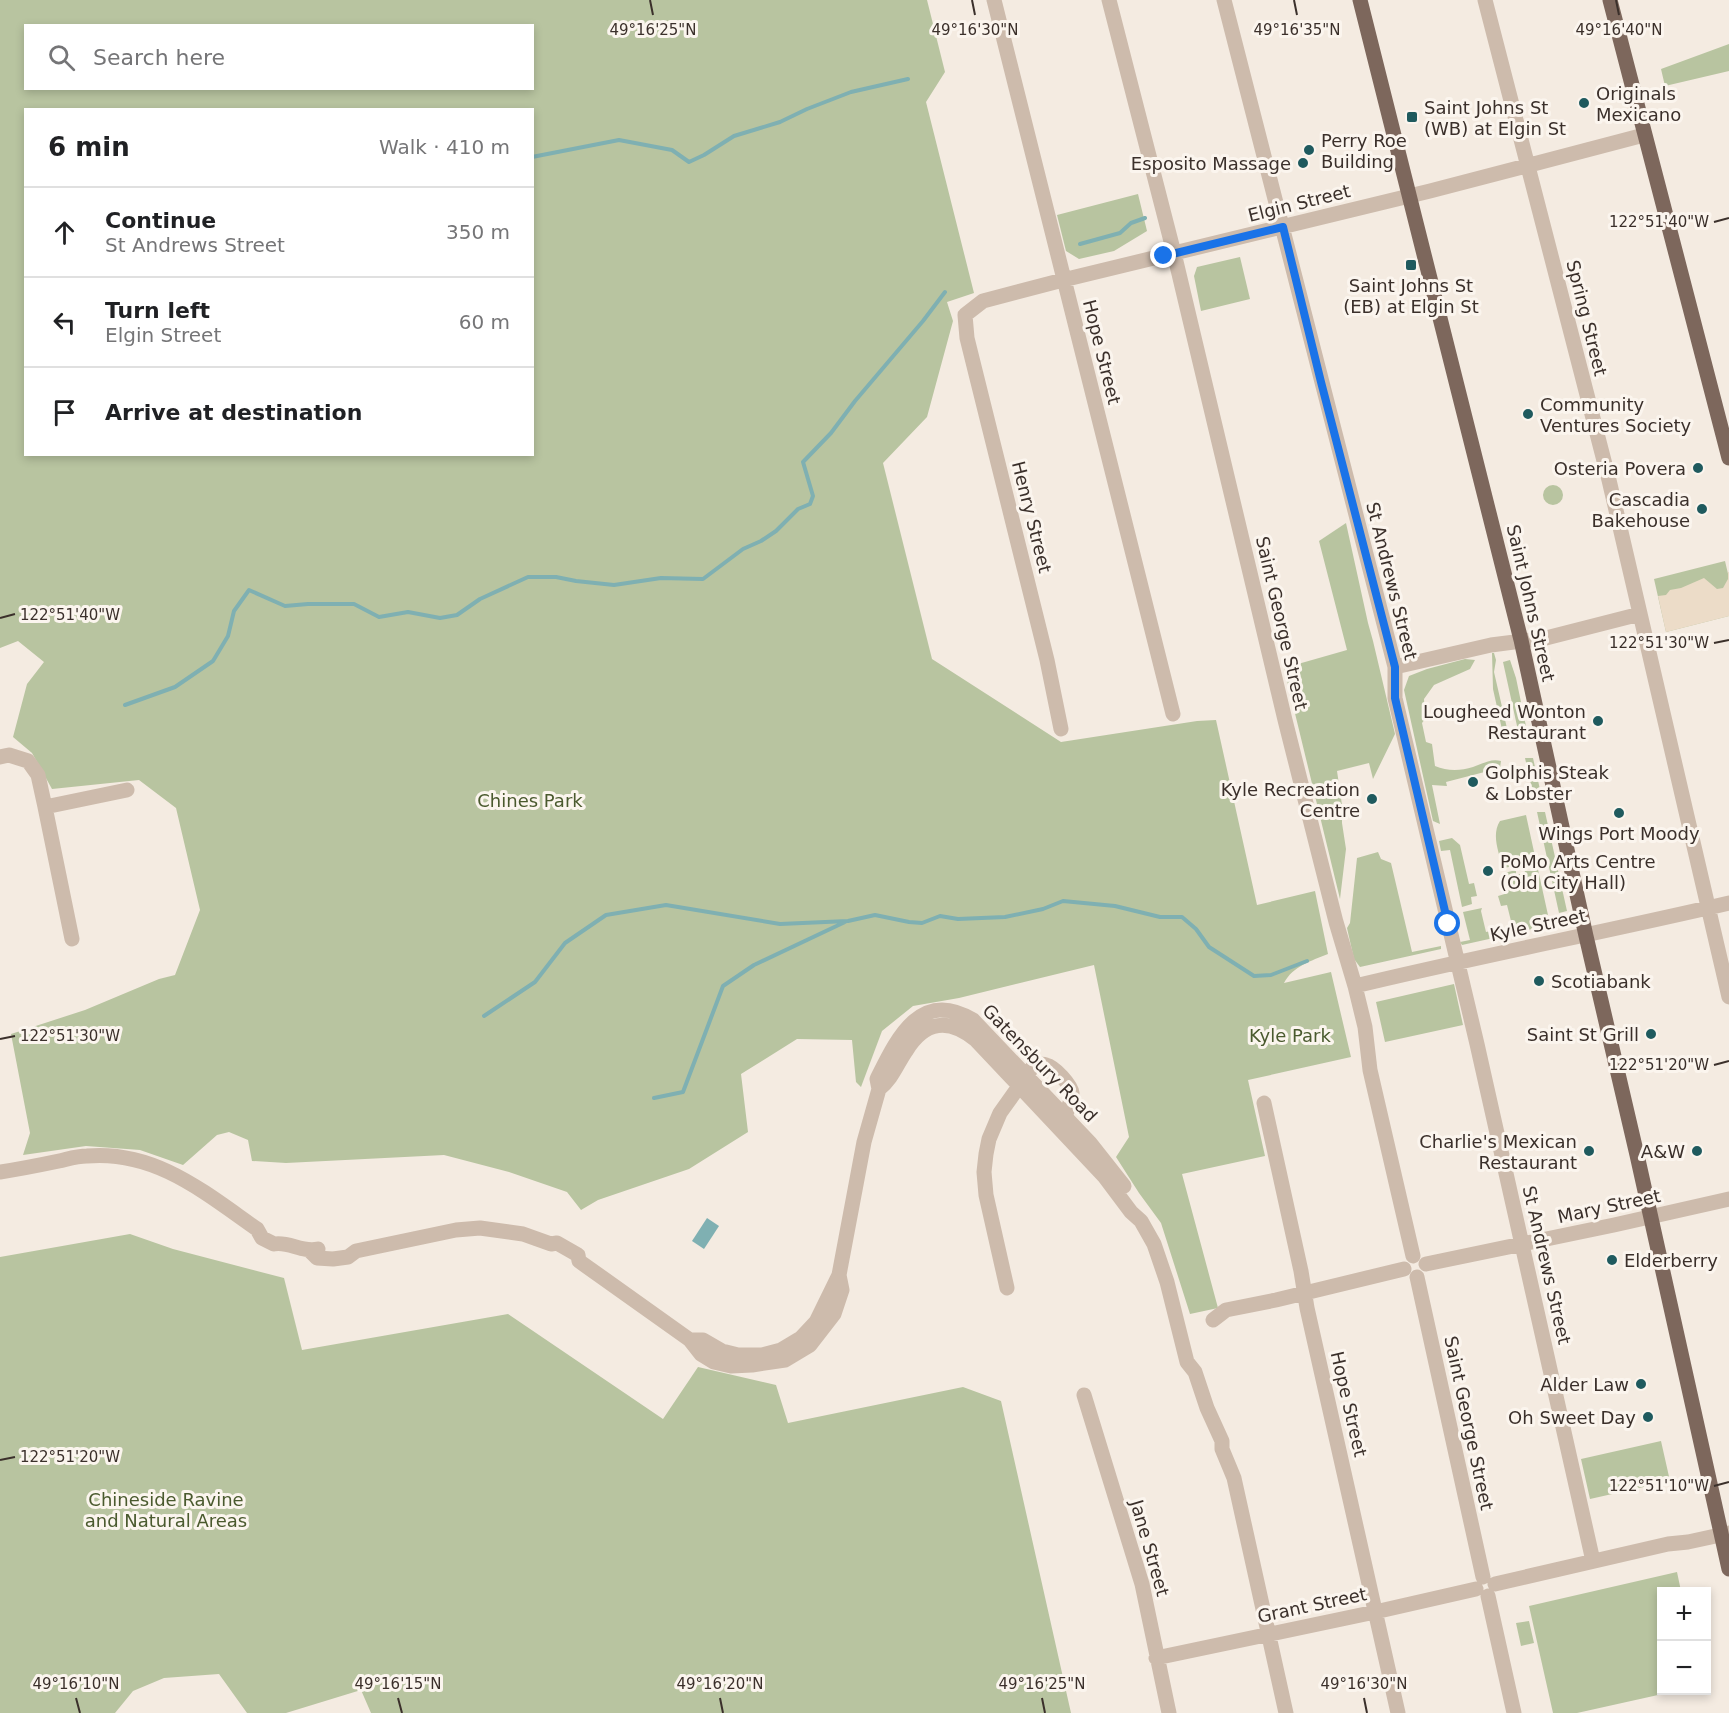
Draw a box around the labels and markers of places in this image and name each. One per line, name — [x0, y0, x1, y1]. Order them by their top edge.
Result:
place label: Originals Mexicano — [1596, 83, 1681, 125]
marker: Originals Mexicano — [1577, 96, 1591, 110]
place label: Saint Johns St (WB) at Elgin St — [1424, 97, 1566, 139]
marker: Saint Johns St (WB) at Elgin St — [1405, 110, 1419, 124]
place label: Perry Roe Building — [1321, 130, 1407, 172]
marker: Perry Roe Building — [1302, 143, 1316, 157]
place label: Esposito Massage — [1131, 153, 1291, 174]
marker: Esposito Massage — [1296, 156, 1310, 170]
marker: Saint Johns St (EB) at Elgin St — [1404, 258, 1418, 272]
place label: Saint Johns St (EB) at Elgin St — [1343, 275, 1479, 317]
place label: Community Ventures Society — [1540, 394, 1692, 436]
marker: Community Ventures Society — [1521, 407, 1535, 421]
place label: Osteria Povera — [1554, 458, 1686, 479]
marker: Osteria Povera — [1691, 461, 1705, 475]
place label: Cascadia Bakehouse — [1591, 489, 1690, 531]
marker: Cascadia Bakehouse — [1695, 502, 1709, 516]
place label: Lougheed Wonton Restaurant — [1423, 701, 1586, 743]
marker: Lougheed Wonton Restaurant — [1591, 714, 1605, 728]
place label: Golphis Steak & Lobster — [1485, 762, 1609, 804]
marker: Golphis Steak & Lobster — [1466, 775, 1480, 789]
place label: Kyle Recreation Centre — [1221, 779, 1360, 821]
marker: Kyle Recreation Centre — [1365, 792, 1379, 806]
marker: Wings Port Moody — [1612, 806, 1626, 820]
place label: Wings Port Moody — [1538, 823, 1700, 844]
place label: PoMo Arts Centre (Old City Hall) — [1500, 851, 1656, 893]
marker: PoMo Arts Centre (Old City Hall) — [1481, 864, 1495, 878]
place label: Scotiabank — [1551, 971, 1651, 992]
marker: Scotiabank — [1532, 974, 1546, 988]
place label: Saint St Grill — [1527, 1024, 1639, 1045]
marker: Saint St Grill — [1644, 1027, 1658, 1041]
place label: Charlie's Mexican Restaurant — [1419, 1131, 1577, 1173]
place label: A&W — [1641, 1141, 1685, 1162]
marker: Charlie's Mexican Restaurant — [1582, 1144, 1596, 1158]
marker: A&W — [1690, 1144, 1704, 1158]
place label: Elderberry — [1624, 1250, 1718, 1271]
marker: Elderberry — [1605, 1253, 1619, 1267]
place label: Alder Law — [1540, 1374, 1629, 1395]
marker: Alder Law — [1634, 1377, 1648, 1391]
place label: Oh Sweet Day — [1508, 1407, 1636, 1428]
marker: Oh Sweet Day — [1641, 1410, 1655, 1424]

